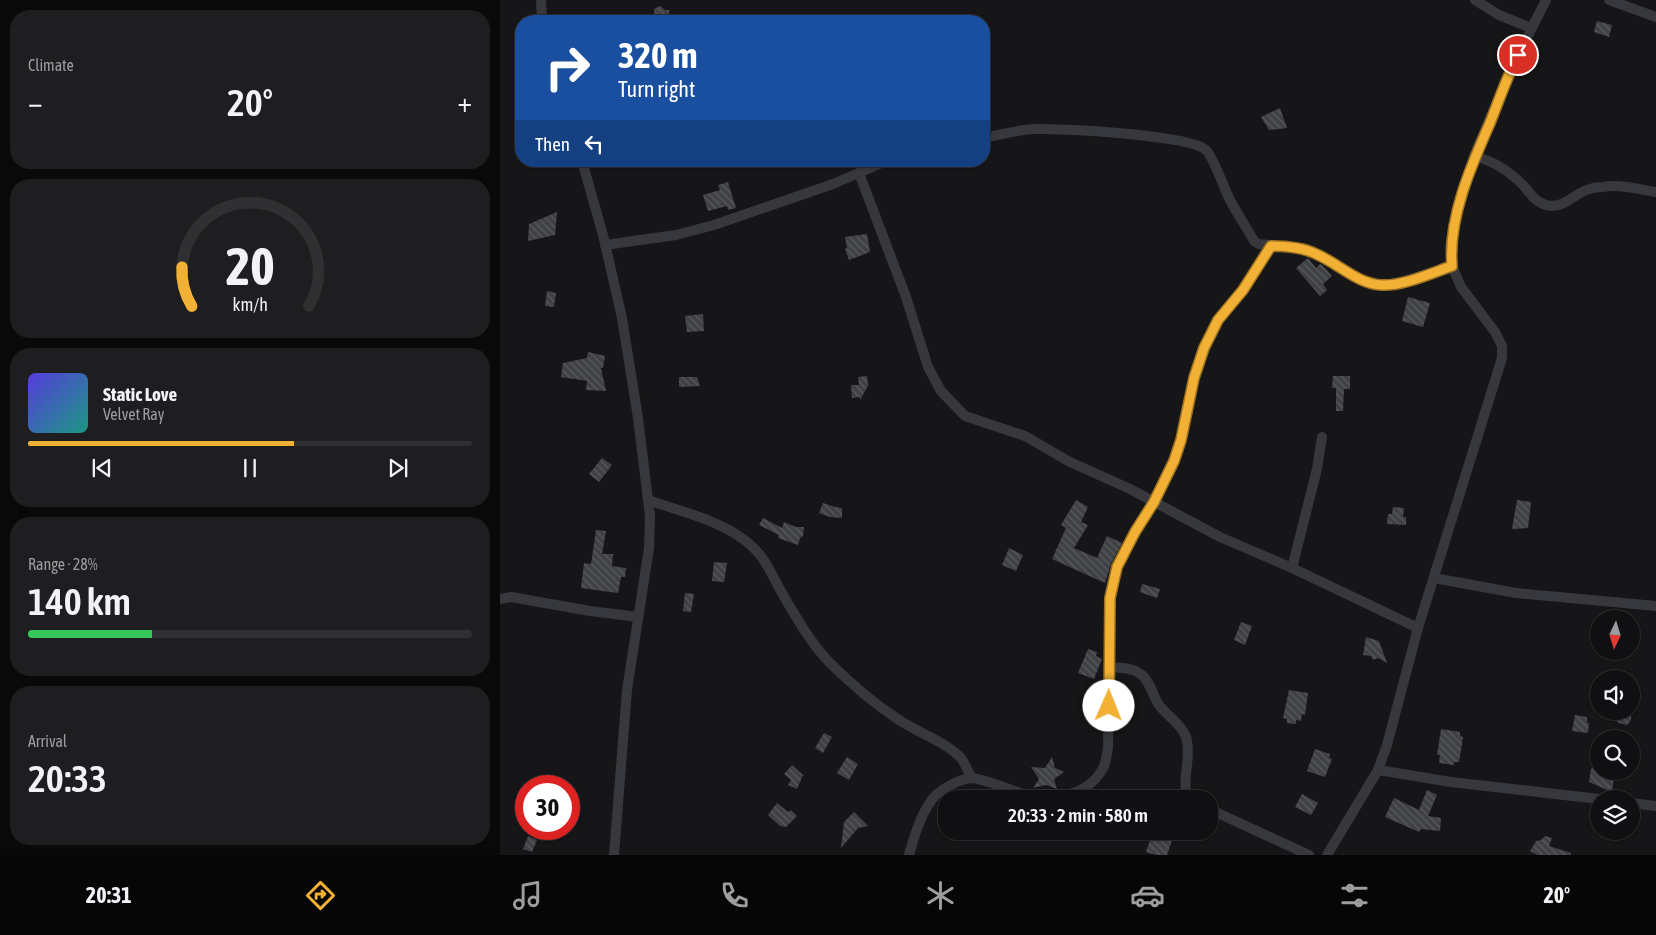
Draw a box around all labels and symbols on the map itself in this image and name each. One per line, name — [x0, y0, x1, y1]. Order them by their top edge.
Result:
pin — [1497, 34, 1539, 76]
north arrow — [1590, 610, 1640, 660]
position arrow — [1082, 679, 1134, 731]
speed limit sign: 30 — [515, 775, 580, 840]

